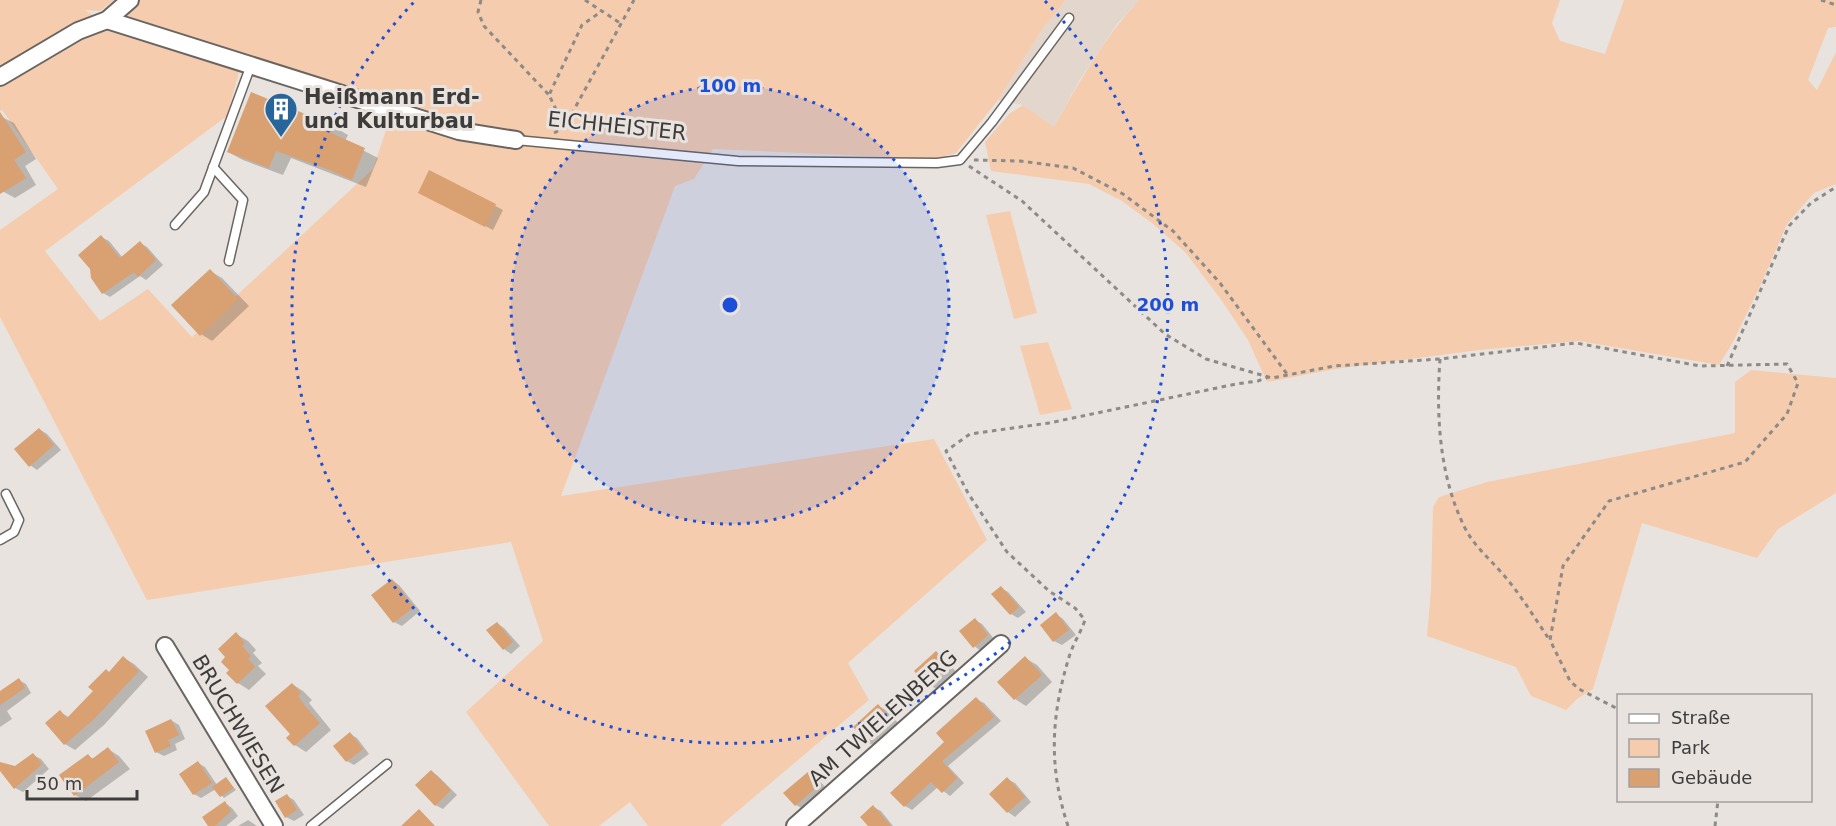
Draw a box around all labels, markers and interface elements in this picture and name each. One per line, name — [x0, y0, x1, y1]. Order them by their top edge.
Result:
text: 100 m — [699, 75, 761, 96]
place label: Heißmann Erd- und Kulturbau — [304, 85, 480, 133]
building icon: Heißmann Erd- und Kulturbau — [263, 91, 299, 138]
street label: EICHHEISTER — [547, 107, 687, 145]
text: 200 m — [1137, 294, 1199, 315]
centre of rings — [720, 295, 740, 315]
street label: AM TWIELENBERG — [804, 645, 962, 791]
street label: BRUCHWIESEN — [187, 650, 289, 798]
legend — [1617, 694, 1812, 802]
text: Straße — [1671, 707, 1730, 728]
text: Park — [1671, 737, 1710, 758]
scale bar — [27, 763, 136, 801]
text: Gebäude — [1671, 767, 1752, 788]
text: 50 m — [36, 773, 82, 794]

